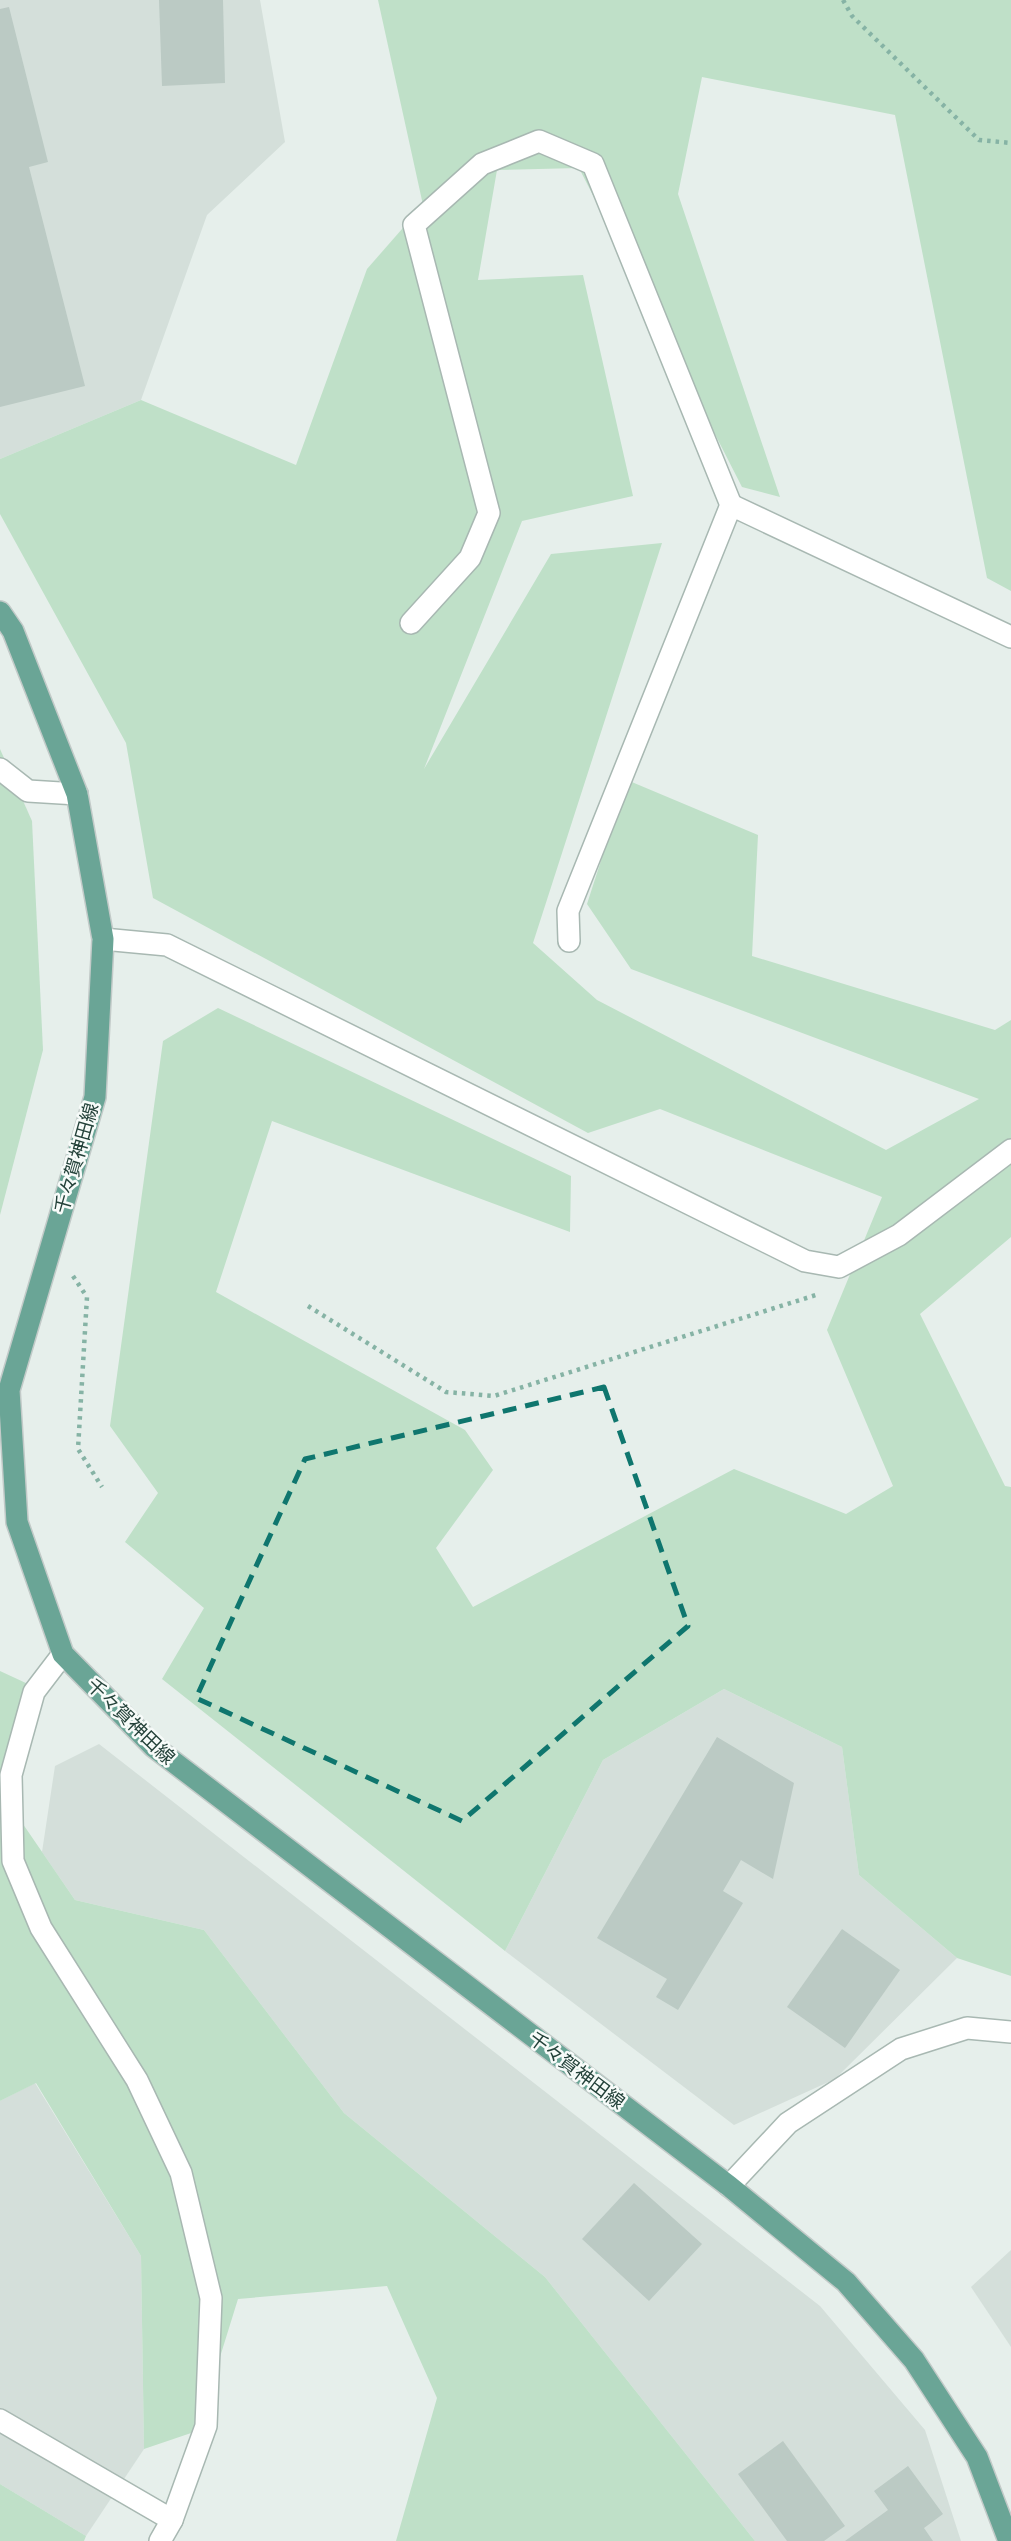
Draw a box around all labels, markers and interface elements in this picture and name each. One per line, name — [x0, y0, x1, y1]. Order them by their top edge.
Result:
street label: 千々賀神田線 — [50, 1100, 103, 1216]
street label: 千々賀神田線 — [82, 1673, 180, 1769]
street label: 千々賀神田線 — [524, 2027, 629, 2114]

